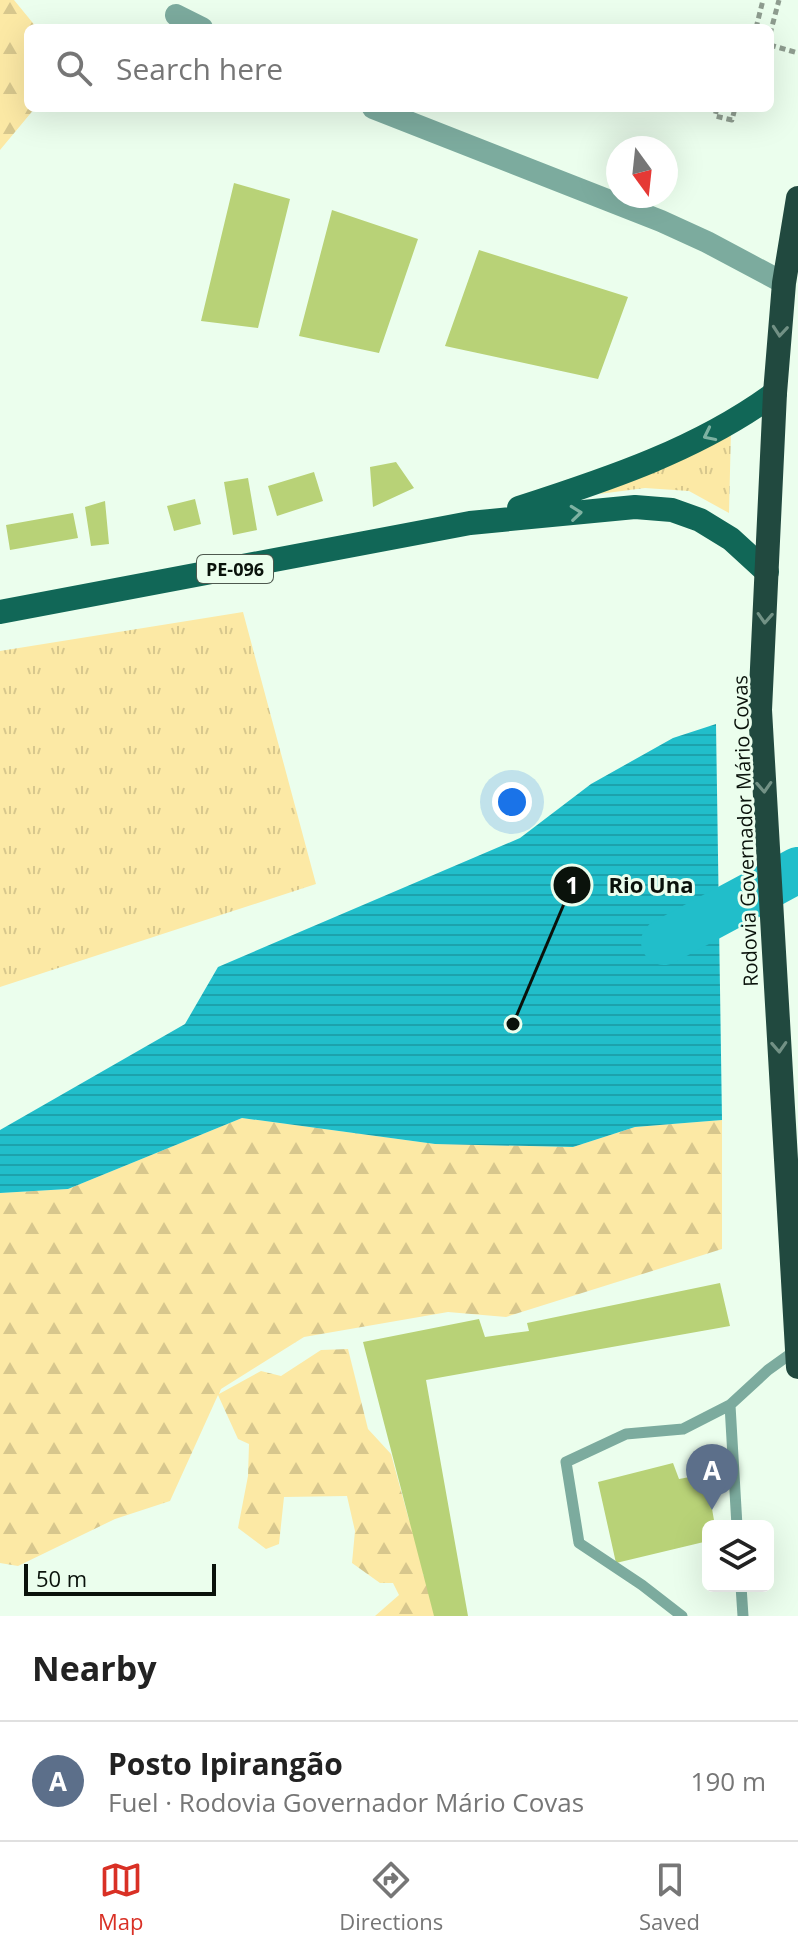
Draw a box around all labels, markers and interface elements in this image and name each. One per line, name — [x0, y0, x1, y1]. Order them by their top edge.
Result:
search box — [24, 24, 774, 112]
icon: search — [52, 46, 96, 90]
text: Search here — [116, 48, 283, 89]
north arrow — [606, 136, 678, 208]
one-way arrow — [772, 325, 789, 338]
one-way arrow — [703, 425, 718, 440]
one-way arrow — [570, 504, 583, 521]
road number: PE-096 — [197, 555, 273, 583]
one-way arrow — [756, 612, 773, 625]
street label: Rodovia Governador Mário Covas — [726, 675, 764, 987]
one-way arrow — [756, 781, 773, 794]
your location — [492, 782, 532, 822]
callout: Rio Una — [552, 862, 709, 908]
text: 1 — [565, 868, 579, 901]
text: Rio Una — [609, 869, 693, 899]
one-way arrow — [770, 1041, 787, 1054]
pin: A — [686, 1444, 738, 1510]
map controls — [702, 1520, 774, 1592]
button: layers — [702, 1520, 774, 1592]
scale bar — [24, 1560, 216, 1596]
text: 50 m — [36, 1563, 87, 1593]
text: Nearby — [32, 1645, 157, 1691]
text: Posto Ipirangão — [108, 1743, 343, 1784]
text: A — [49, 1763, 67, 1799]
text: 190 m — [691, 1763, 766, 1799]
text: Fuel · Rodovia Governador Mário Covas — [108, 1784, 584, 1820]
tab: Map — [98, 1858, 143, 1936]
tab: Directions — [339, 1858, 443, 1936]
tab: Saved — [639, 1858, 700, 1936]

